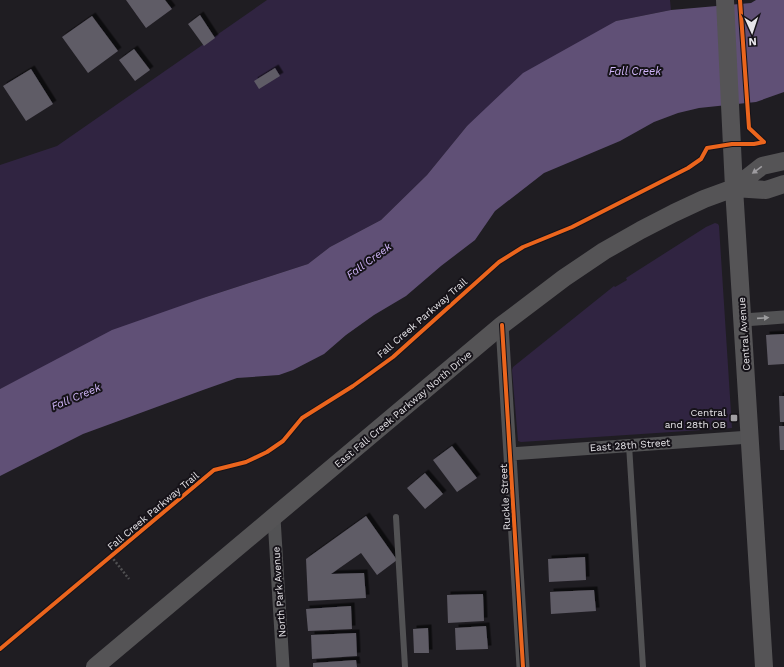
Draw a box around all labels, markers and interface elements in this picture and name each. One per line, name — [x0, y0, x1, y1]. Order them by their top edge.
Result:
north arrow — [732, 12, 772, 52]
text: N — [748, 35, 757, 48]
water label: Fall Creek — [609, 65, 662, 78]
one-way arrow — [752, 166, 763, 174]
water label: Fall Creek — [344, 240, 395, 282]
street label: Fall Creek Parkway Trail — [375, 276, 469, 360]
street label: Central Avenue — [736, 297, 752, 371]
one-way arrow — [757, 315, 769, 322]
street label: East Fall Creek Parkway North Drive — [332, 348, 474, 470]
water label: Fall Creek — [49, 380, 104, 413]
place label: Central and 28th OB — [665, 407, 726, 430]
marker: Central and 28th OB — [729, 413, 739, 423]
street label: East 28th Street — [589, 437, 671, 453]
street label: Ruckle Street — [498, 463, 512, 530]
street label: Fall Creek Parkway Trail — [105, 470, 201, 552]
street label: North Park Avenue — [270, 546, 288, 638]

